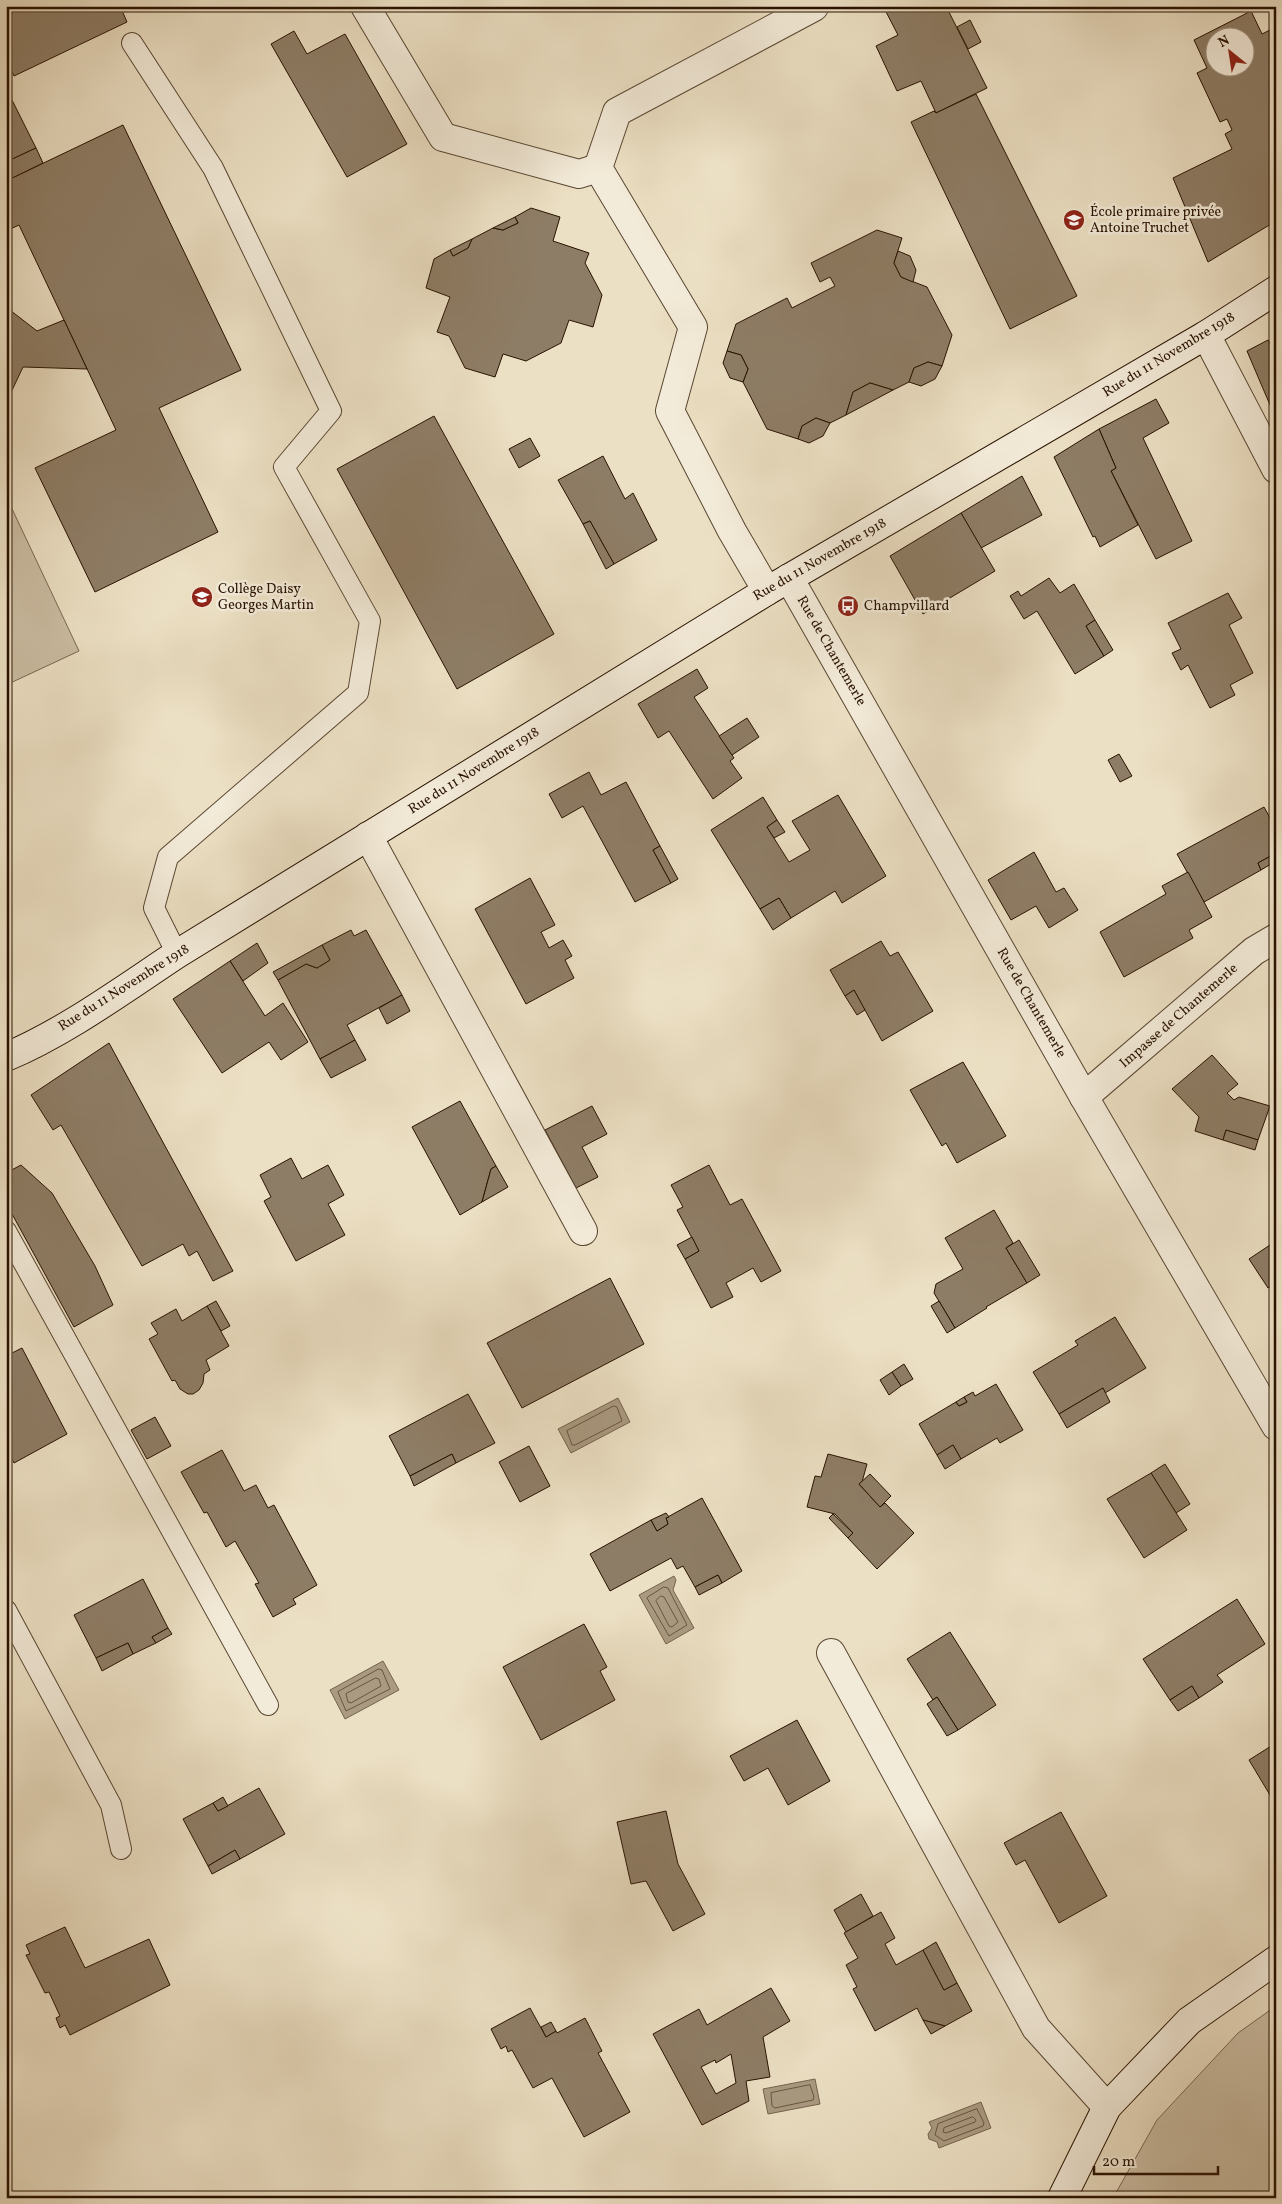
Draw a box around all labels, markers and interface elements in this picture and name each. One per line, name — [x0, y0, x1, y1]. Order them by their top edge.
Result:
north arrow — [1204, 28, 1254, 78]
text: N — [1215, 31, 1233, 53]
place label: École primaire privée Antoine Truchet — [1090, 203, 1222, 238]
school or university icon: École primaire privée Antoine Truchet — [1062, 208, 1086, 232]
street label: Rue du 11 Novembre 1918 — [1099, 308, 1239, 402]
street label: Rue du 11 Novembre 1918 — [750, 514, 890, 606]
place label: Collège Daisy Georges Martin — [218, 580, 314, 615]
school or university icon: Collège Daisy Georges Martin — [190, 585, 214, 609]
street label: Rue de Chantemerle — [792, 592, 870, 710]
bus stop icon: Champvillard — [836, 594, 860, 618]
place label: Champvillard — [864, 597, 950, 616]
street label: Rue du 11 Novembre 1918 — [405, 723, 543, 819]
street label: Rue du 11 Novembre 1918 — [55, 940, 193, 1036]
street label: Rue de Chantemerle — [992, 944, 1070, 1062]
street label: Impasse de Chantemerle — [1116, 959, 1242, 1073]
scale bar — [1094, 2144, 1218, 2176]
text: 20 m — [1102, 2152, 1135, 2173]

